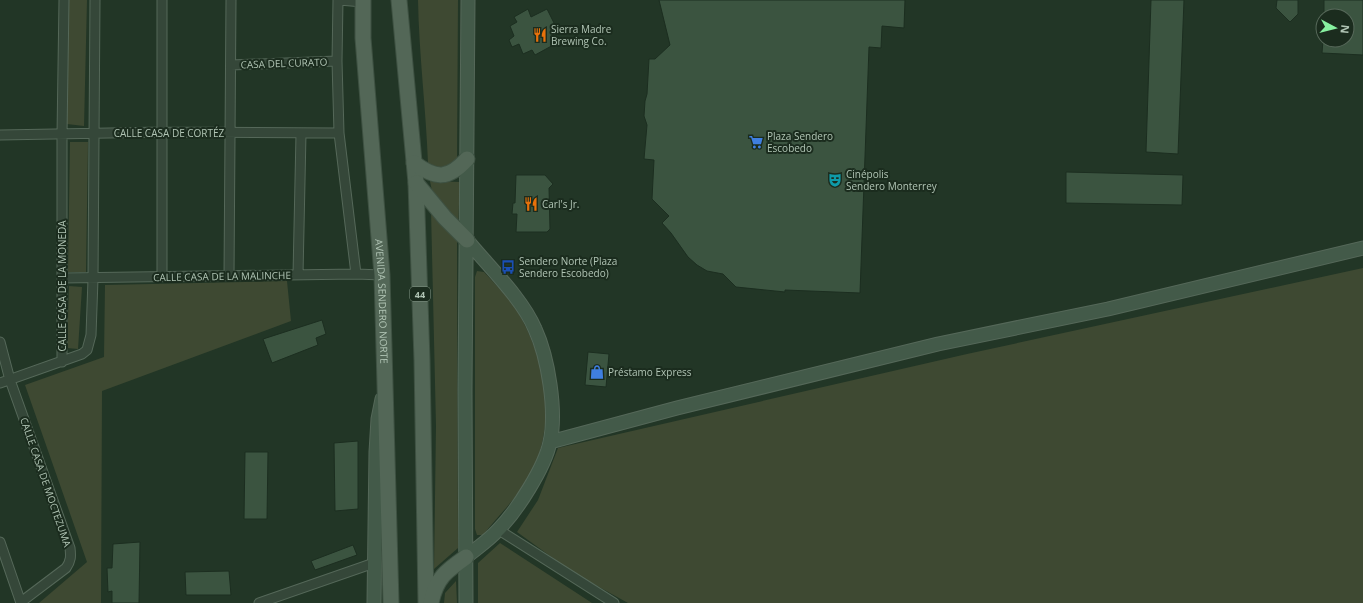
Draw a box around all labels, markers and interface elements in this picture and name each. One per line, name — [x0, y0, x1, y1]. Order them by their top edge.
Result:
north arrow — [1315, 8, 1355, 48]
place label: Sierra Madre Brewing Co. — [551, 22, 612, 48]
text: N — [1337, 24, 1353, 35]
restaurant icon: Sierra Madre Brewing Co. — [532, 27, 548, 43]
street label: CASA DEL CURATO — [240, 54, 328, 72]
street label: CALLE CASA DE CORTÉZ — [114, 126, 225, 140]
place label: Plaza Sendero Escobedo — [767, 129, 833, 155]
supermarket icon: Plaza Sendero Escobedo — [748, 134, 764, 150]
place label: Cinépolis Sendero Monterrey — [846, 167, 938, 193]
theatre icon: Cinépolis Sendero Monterrey — [827, 172, 843, 188]
restaurant icon: Carl's Jr. — [523, 196, 539, 212]
place label: Carl's Jr. — [542, 197, 579, 211]
street label: CALLE CASA DE LA MONEDA — [55, 220, 69, 352]
street label: AVENIDA SENDERO NORTE — [372, 238, 391, 364]
place label: Sendero Norte (Plaza Sendero Escobedo) — [519, 254, 617, 280]
bus stop icon: Sendero Norte (Plaza Sendero Escobedo) — [500, 259, 516, 275]
street label: CALLE CASA DE LA MALINCHE — [153, 268, 291, 284]
road number: 44 — [410, 287, 430, 301]
shop icon: Préstamo Express — [589, 364, 605, 380]
place label: Préstamo Express — [608, 365, 692, 379]
street label: CALLE CASA DE MOCTEZUMA — [17, 415, 75, 549]

